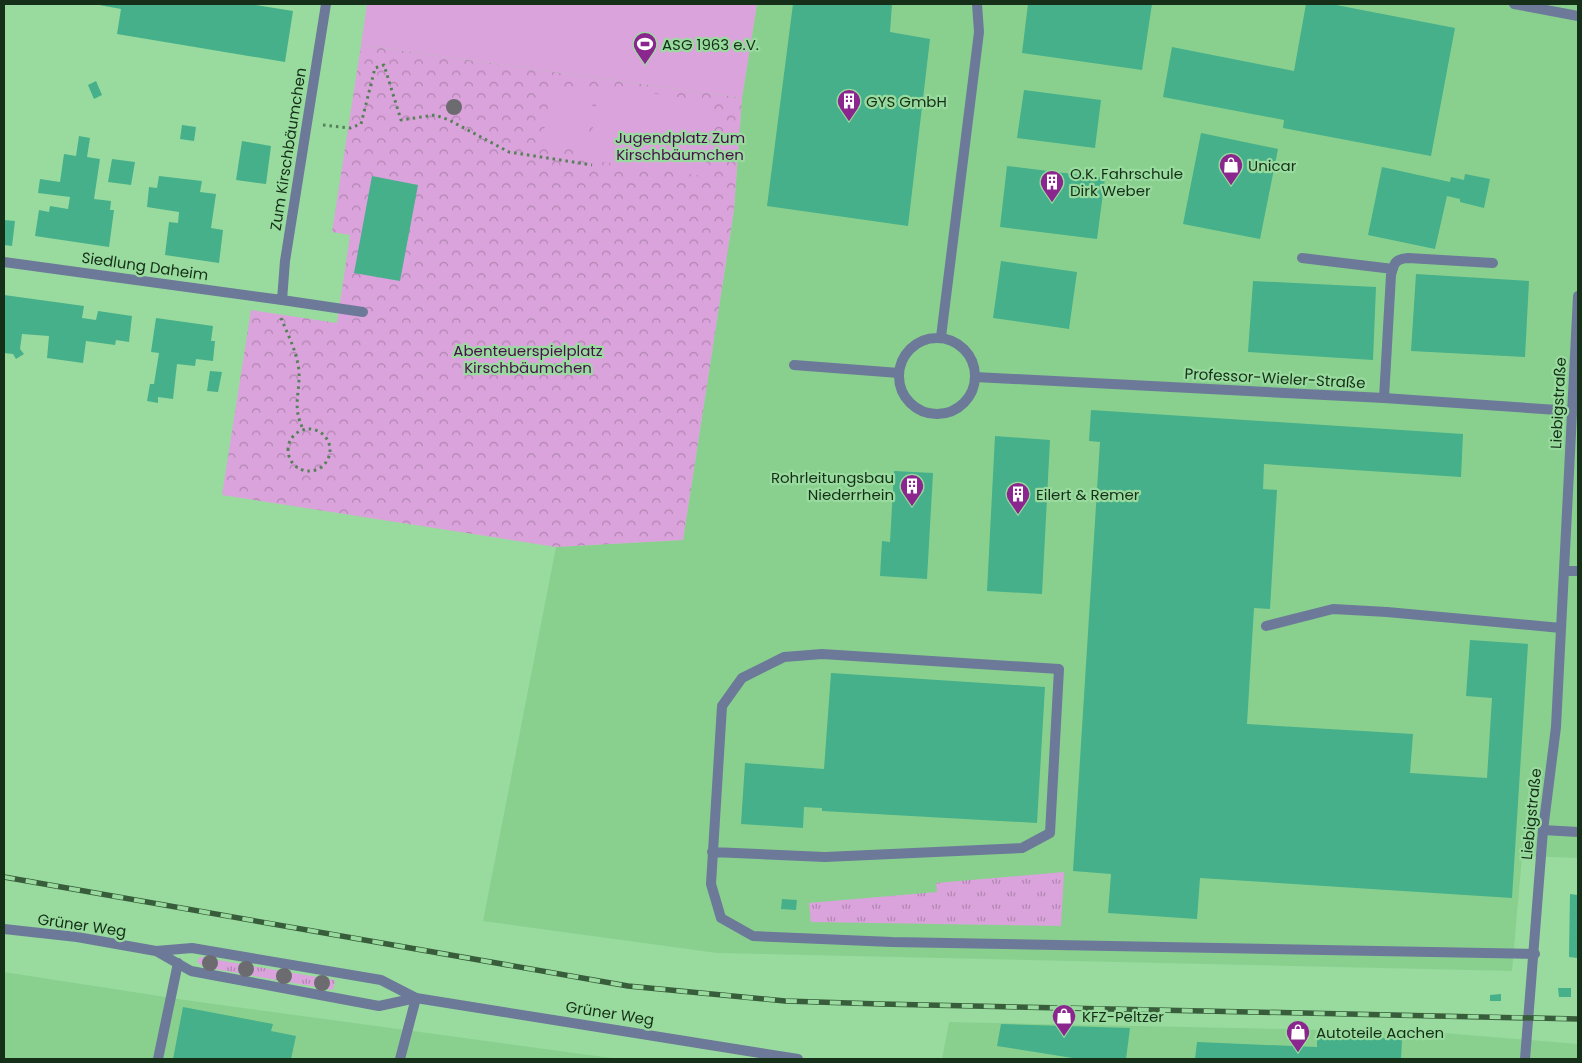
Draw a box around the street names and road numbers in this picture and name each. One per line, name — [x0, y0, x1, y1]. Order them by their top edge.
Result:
street label: Zum Kirschbäumchen — [265, 66, 311, 232]
street label: Siedlung Daheim — [80, 247, 210, 285]
street label: Liebigstraße — [1545, 357, 1571, 449]
street label: Professor-Wieler-Straße — [1184, 363, 1366, 393]
street label: Liebigstraße — [1516, 767, 1546, 861]
street label: Grüner Weg — [36, 908, 128, 942]
street label: Grüner Weg — [564, 996, 656, 1030]

